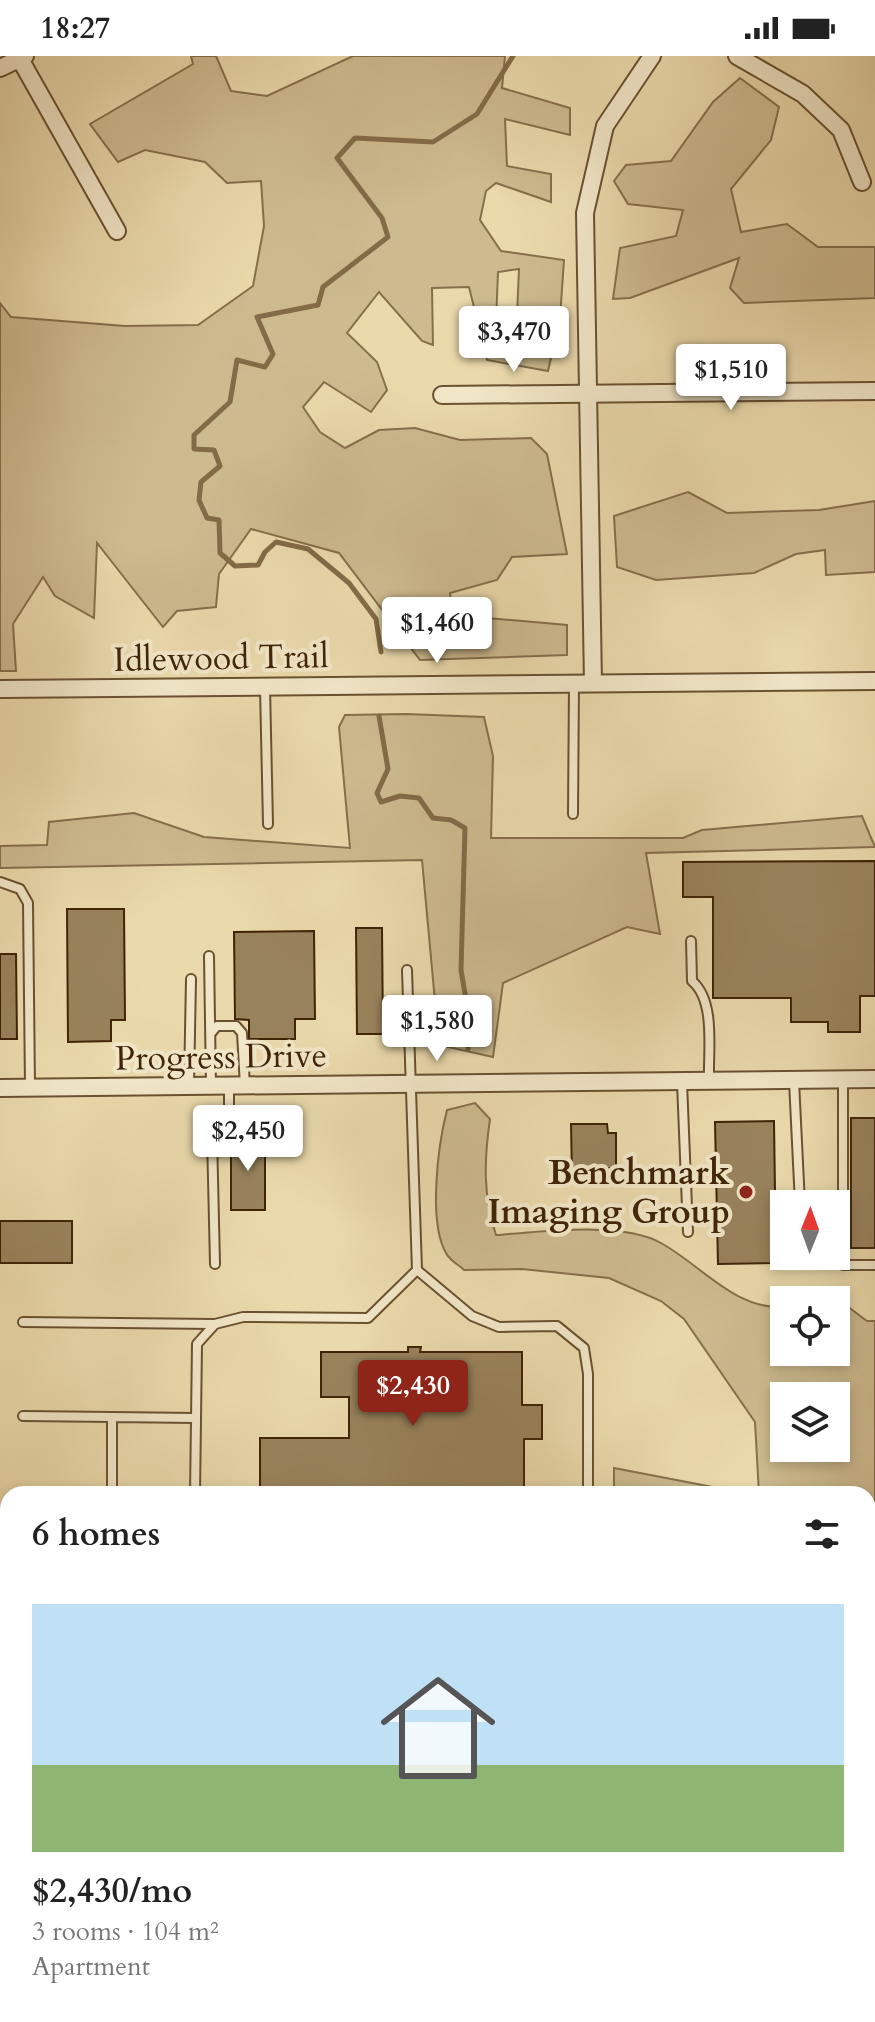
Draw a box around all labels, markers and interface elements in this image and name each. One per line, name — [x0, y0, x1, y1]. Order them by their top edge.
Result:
text: 18:27 — [40, 8, 110, 49]
pin: $3,470 — [449, 306, 579, 374]
text: $3,470 — [477, 314, 551, 349]
pin: $1,510 — [666, 344, 796, 412]
text: $1,510 — [694, 352, 768, 387]
pin: $1,460 — [372, 597, 502, 665]
text: $1,460 — [400, 605, 474, 640]
street label: Idlewood Trail — [113, 633, 329, 683]
pin: $1,580 — [372, 995, 502, 1063]
text: $1,580 — [400, 1003, 474, 1038]
street label: Progress Drive — [115, 1032, 327, 1082]
pin: $2,450 — [183, 1105, 313, 1173]
text: $2,450 — [211, 1113, 285, 1148]
place label: Benchmark Imaging Group — [487, 1150, 731, 1235]
marker: Benchmark Imaging Group — [737, 1183, 755, 1201]
north arrow — [770, 1190, 850, 1270]
map controls — [770, 1190, 850, 1462]
button: locate — [770, 1286, 850, 1366]
pin: $2,430 — [348, 1360, 478, 1428]
text: $2,430 — [376, 1368, 450, 1403]
button: layers — [770, 1382, 850, 1462]
text: 6 homes — [32, 1511, 160, 1557]
icon: filters — [800, 1512, 844, 1556]
icon: home — [366, 1656, 510, 1800]
text: $2,430/mo — [32, 1868, 192, 1914]
text: 3 rooms · 104 m² — [32, 1914, 219, 1949]
text: Apartment — [32, 1949, 150, 1984]

